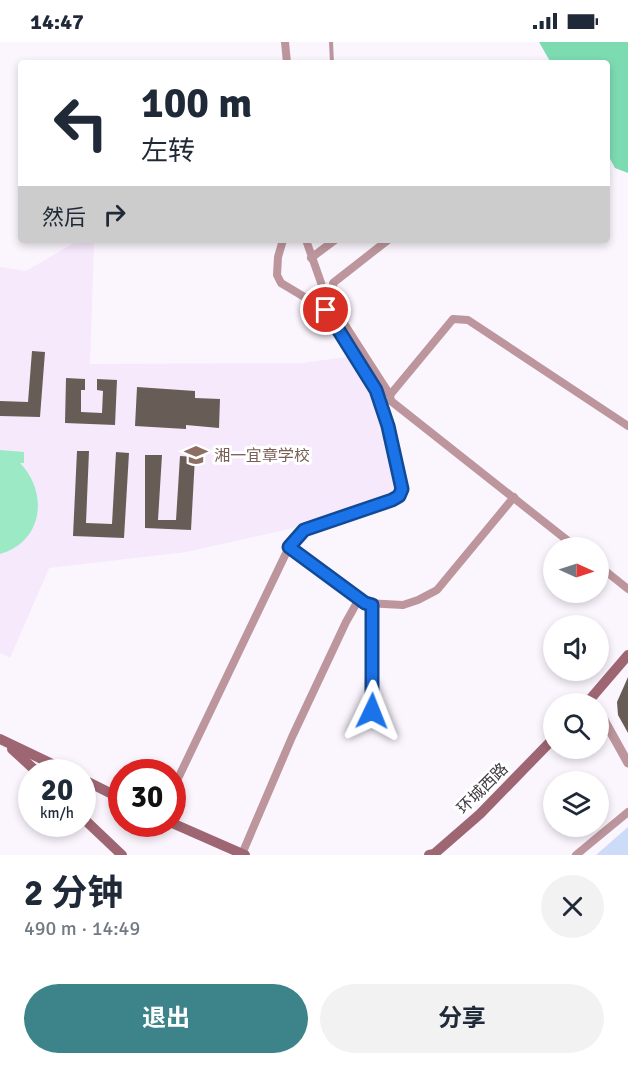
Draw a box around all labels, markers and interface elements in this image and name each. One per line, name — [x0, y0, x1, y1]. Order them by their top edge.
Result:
text: 14:47 — [30, 8, 84, 35]
text: 100 m — [141, 78, 252, 129]
icon: left — [42, 84, 120, 162]
text: 左转 — [141, 135, 195, 168]
icon: right — [98, 198, 131, 231]
text: 然后 — [42, 204, 86, 231]
pin — [300, 284, 351, 335]
icon: arrive — [309, 293, 342, 326]
school or university icon: 湘一宜章学校 — [183, 442, 209, 468]
place label: 湘一宜章学校 — [214, 446, 310, 466]
north arrow — [543, 537, 609, 603]
map controls — [543, 537, 609, 837]
button: sound — [543, 615, 609, 681]
position arrow — [340, 679, 404, 743]
button: search — [543, 693, 609, 759]
speed limit sign: 30 — [108, 759, 186, 837]
street label: 环城西路 — [453, 759, 512, 818]
button: layers — [543, 771, 609, 837]
text: 20 — [41, 772, 73, 809]
text: km/h — [40, 804, 74, 822]
text: 2 分钟 — [24, 871, 123, 916]
button: close — [541, 875, 604, 938]
text: 490 m · 14:49 — [24, 916, 140, 941]
button: 退出 — [24, 984, 308, 1053]
button: 分享 — [320, 984, 604, 1053]

